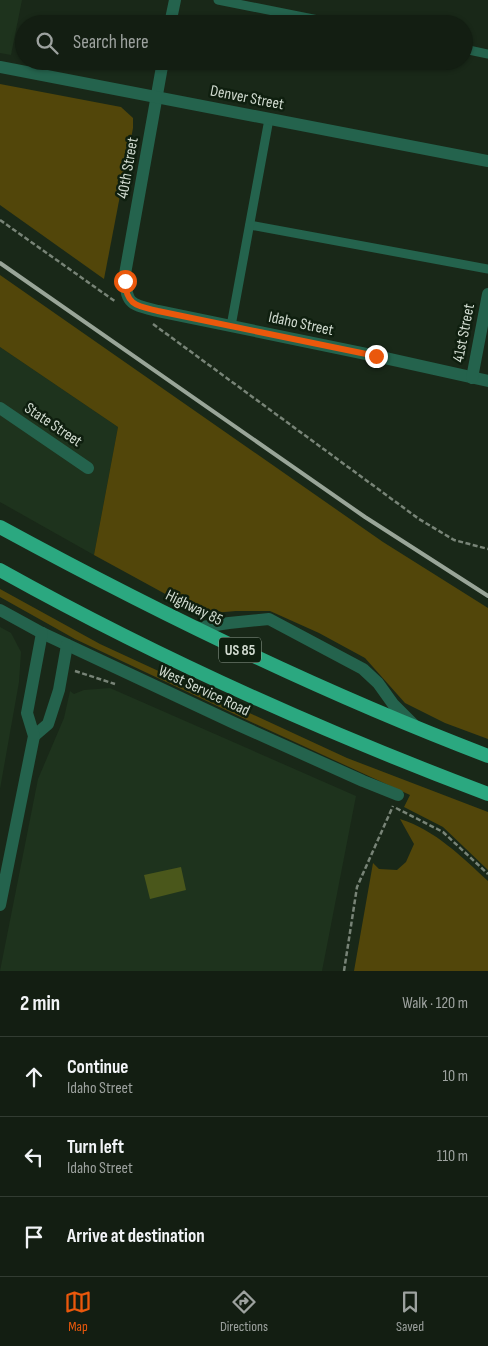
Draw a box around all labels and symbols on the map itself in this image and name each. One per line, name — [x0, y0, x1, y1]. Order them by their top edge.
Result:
street label: Denver Street — [209, 82, 285, 114]
street label: 40th Street — [113, 136, 143, 200]
route start — [114, 270, 137, 293]
street label: 41st Street — [449, 302, 479, 364]
street label: Idaho Street — [267, 308, 335, 340]
route end — [365, 345, 388, 368]
street label: State Street — [21, 399, 85, 451]
street label: Highway 85 — [162, 586, 226, 630]
road number: US 85 — [219, 638, 261, 662]
street label: West Service Road — [155, 661, 253, 721]

